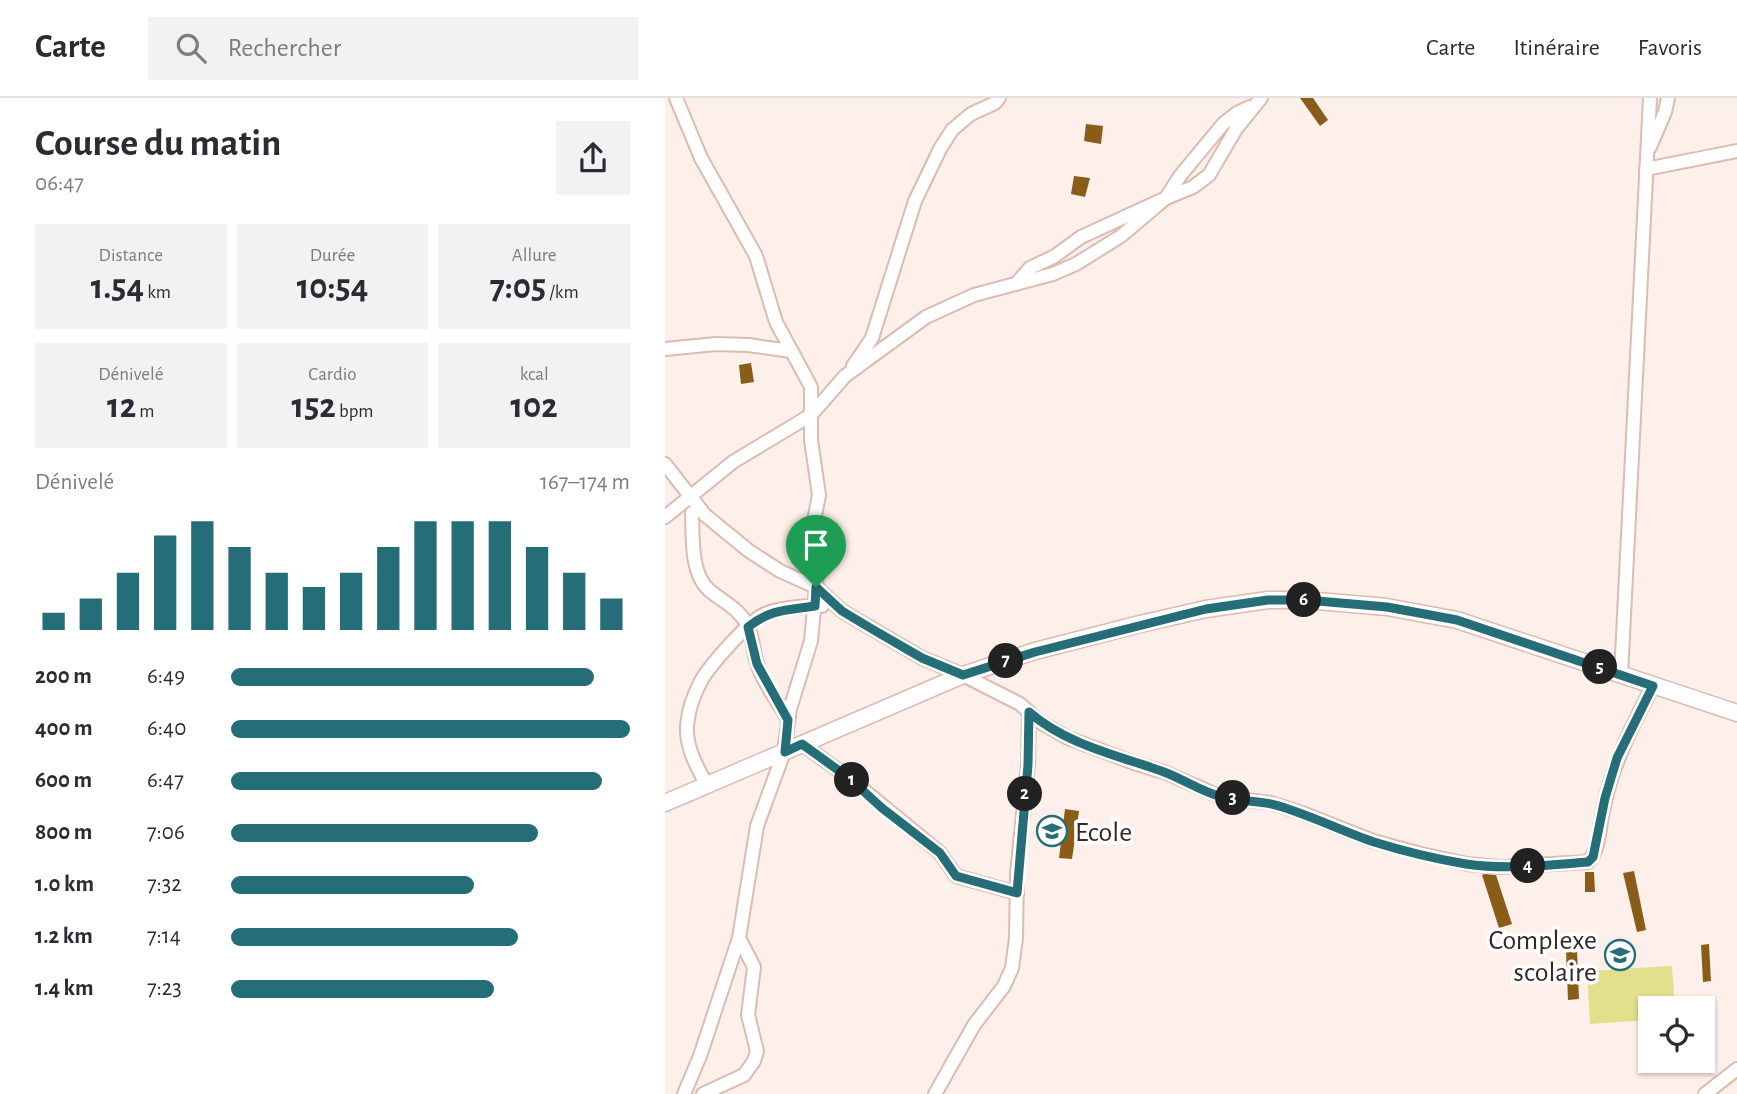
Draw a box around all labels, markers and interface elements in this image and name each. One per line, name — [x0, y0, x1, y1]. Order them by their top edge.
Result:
search box — [148, 17, 638, 80]
icon: search — [172, 29, 210, 67]
text: Carte — [35, 31, 106, 64]
text: Rechercher — [228, 35, 341, 61]
text: Carte — [1426, 36, 1475, 60]
text: Itinéraire — [1513, 36, 1600, 60]
text: Favoris — [1638, 36, 1702, 60]
button: share — [556, 121, 630, 195]
text: Course du matin — [35, 125, 281, 163]
text: 06:47 — [35, 172, 84, 195]
text: Distance — [99, 246, 163, 265]
text: Durée — [310, 246, 355, 265]
text: Allure — [512, 246, 557, 265]
text: 1.54 — [91, 270, 144, 305]
text: 10:54 — [297, 270, 368, 305]
text: 7:05 — [490, 270, 546, 305]
text: km — [144, 283, 171, 302]
text: /km — [546, 283, 579, 302]
text: Dénivelé — [98, 365, 164, 384]
text: Cardio — [308, 365, 357, 384]
text: kcal — [520, 365, 549, 384]
text: 12 — [107, 389, 136, 424]
text: 152 — [292, 389, 336, 424]
text: 102 — [511, 389, 558, 424]
text: m — [136, 402, 155, 421]
text: bpm — [336, 402, 373, 421]
text: Dénivelé — [35, 471, 114, 494]
text: 167–174 m — [540, 471, 630, 494]
pin — [786, 515, 846, 587]
icon: arrive — [797, 526, 835, 564]
pin: 6 — [1287, 582, 1321, 618]
text: 6 — [1299, 590, 1308, 609]
pin: 7 — [989, 644, 1023, 678]
pin: 5 — [1583, 650, 1618, 684]
text: 7 — [1001, 651, 1010, 670]
text: 5 — [1595, 657, 1604, 676]
text: 200 m — [35, 665, 92, 688]
text: 6:49 — [147, 665, 185, 688]
text: 400 m — [35, 717, 93, 740]
text: 6:40 — [147, 717, 186, 740]
pin: 1 — [835, 762, 869, 798]
text: 600 m — [35, 769, 92, 792]
text: 6:47 — [147, 769, 184, 792]
text: 1 — [848, 770, 855, 789]
pin: 2 — [1007, 776, 1043, 812]
pin: 3 — [1215, 780, 1251, 816]
text: 2 — [1020, 784, 1029, 803]
text: 3 — [1228, 788, 1237, 807]
school or university icon: Ecole — [1035, 814, 1069, 848]
place label: Ecole — [1075, 819, 1132, 847]
text: 800 m — [35, 821, 92, 844]
text: 7:06 — [147, 821, 185, 844]
pin: 4 — [1511, 848, 1545, 884]
text: 4 — [1523, 856, 1532, 875]
text: 1.0 km — [35, 873, 94, 896]
text: 7:32 — [147, 873, 182, 896]
text: 1.2 km — [35, 925, 93, 948]
text: 7:14 — [147, 925, 181, 948]
place label: Complexe scolaire — [1488, 927, 1597, 987]
school or university icon: Complexe scolaire — [1603, 938, 1637, 972]
text: 1.4 km — [35, 977, 94, 1000]
text: 7:23 — [147, 977, 182, 1000]
map controls — [1638, 996, 1715, 1073]
button: locate — [1638, 996, 1715, 1073]

